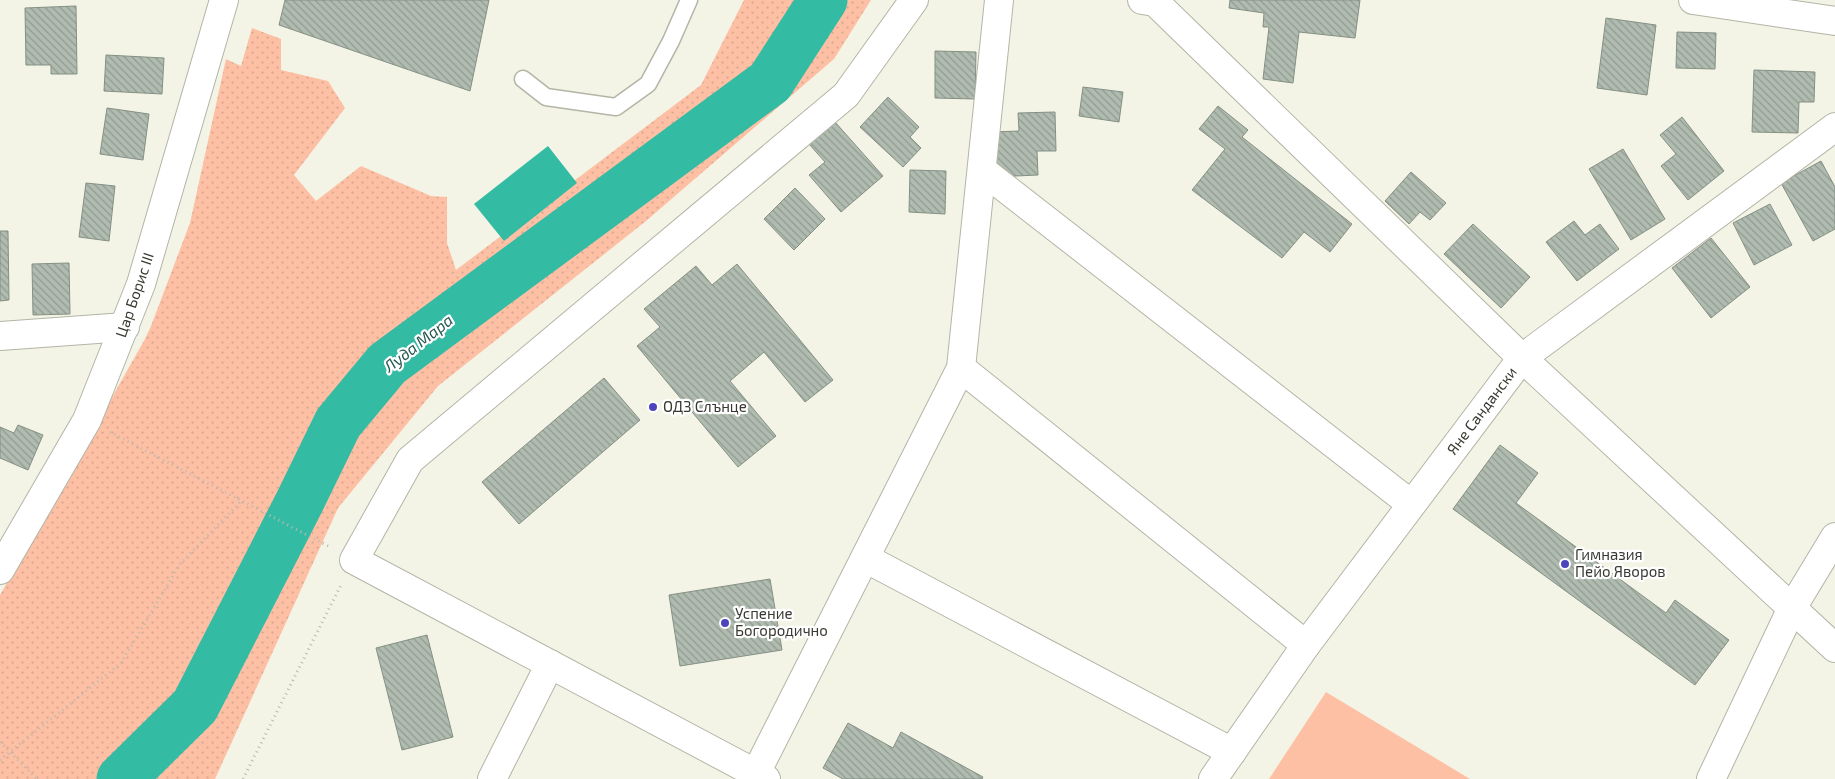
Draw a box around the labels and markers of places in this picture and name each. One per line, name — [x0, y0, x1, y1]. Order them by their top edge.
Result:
place label: ОДЗ Слънце — [663, 397, 747, 415]
marker: ОДЗ Слънце — [647, 401, 659, 413]
place label: Гимназия Пейо Яворов — [1575, 545, 1666, 580]
marker: Гимназия Пейо Яворов — [1559, 558, 1571, 570]
place label: Успение Богородично — [735, 604, 828, 639]
marker: Успение Богородично — [719, 617, 731, 629]

